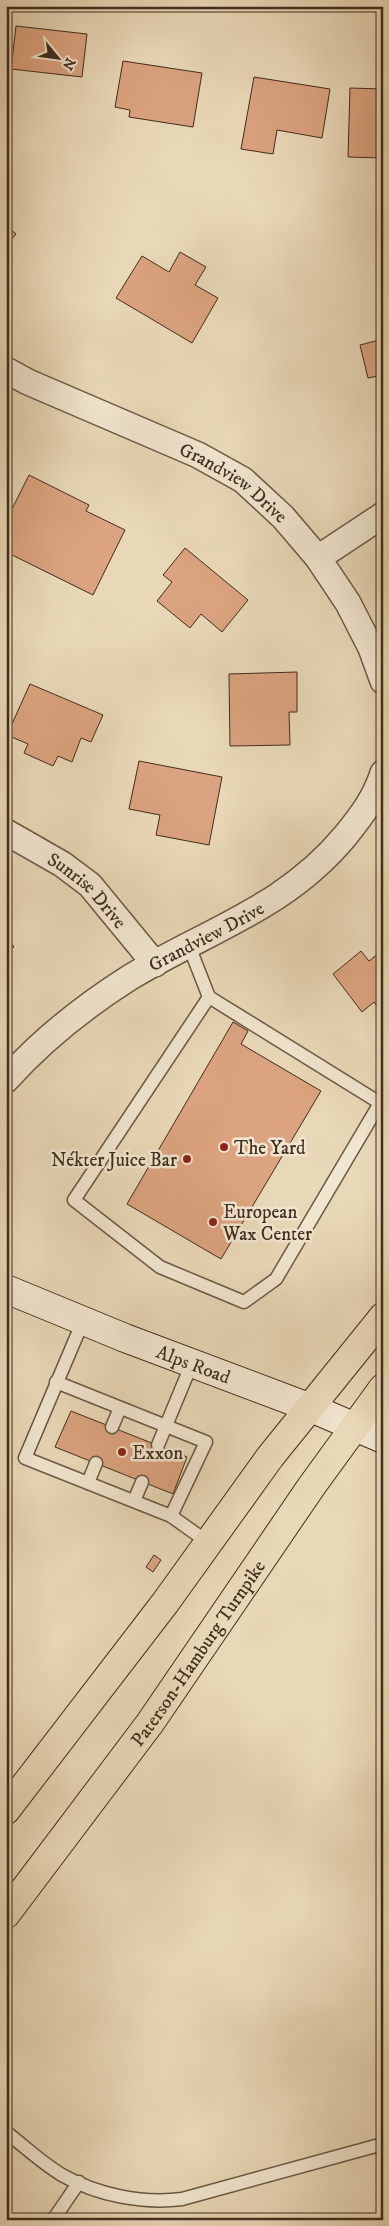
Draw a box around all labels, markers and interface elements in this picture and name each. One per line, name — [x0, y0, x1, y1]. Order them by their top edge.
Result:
north arrow — [32, 32, 82, 82]
text: N — [58, 54, 79, 74]
street label: Grandview Drive — [176, 438, 292, 528]
street label: Sunrise Drive — [43, 848, 131, 934]
street label: Grandview Drive — [145, 897, 269, 977]
place label: The Yard — [234, 1137, 306, 1160]
marker: The Yard — [218, 1141, 230, 1153]
place label: Nékter Juice Bar — [51, 1149, 177, 1172]
marker: Nékter Juice Bar — [181, 1153, 193, 1165]
place label: European Wax Center — [222, 1201, 312, 1246]
marker: European Wax Center — [207, 1216, 219, 1228]
street label: Alps Road — [153, 1341, 234, 1390]
place label: Exxon — [132, 1442, 183, 1465]
marker: Exxon — [116, 1446, 128, 1458]
street label: Paterson-Hamburg Turnpike — [127, 1556, 271, 1751]

